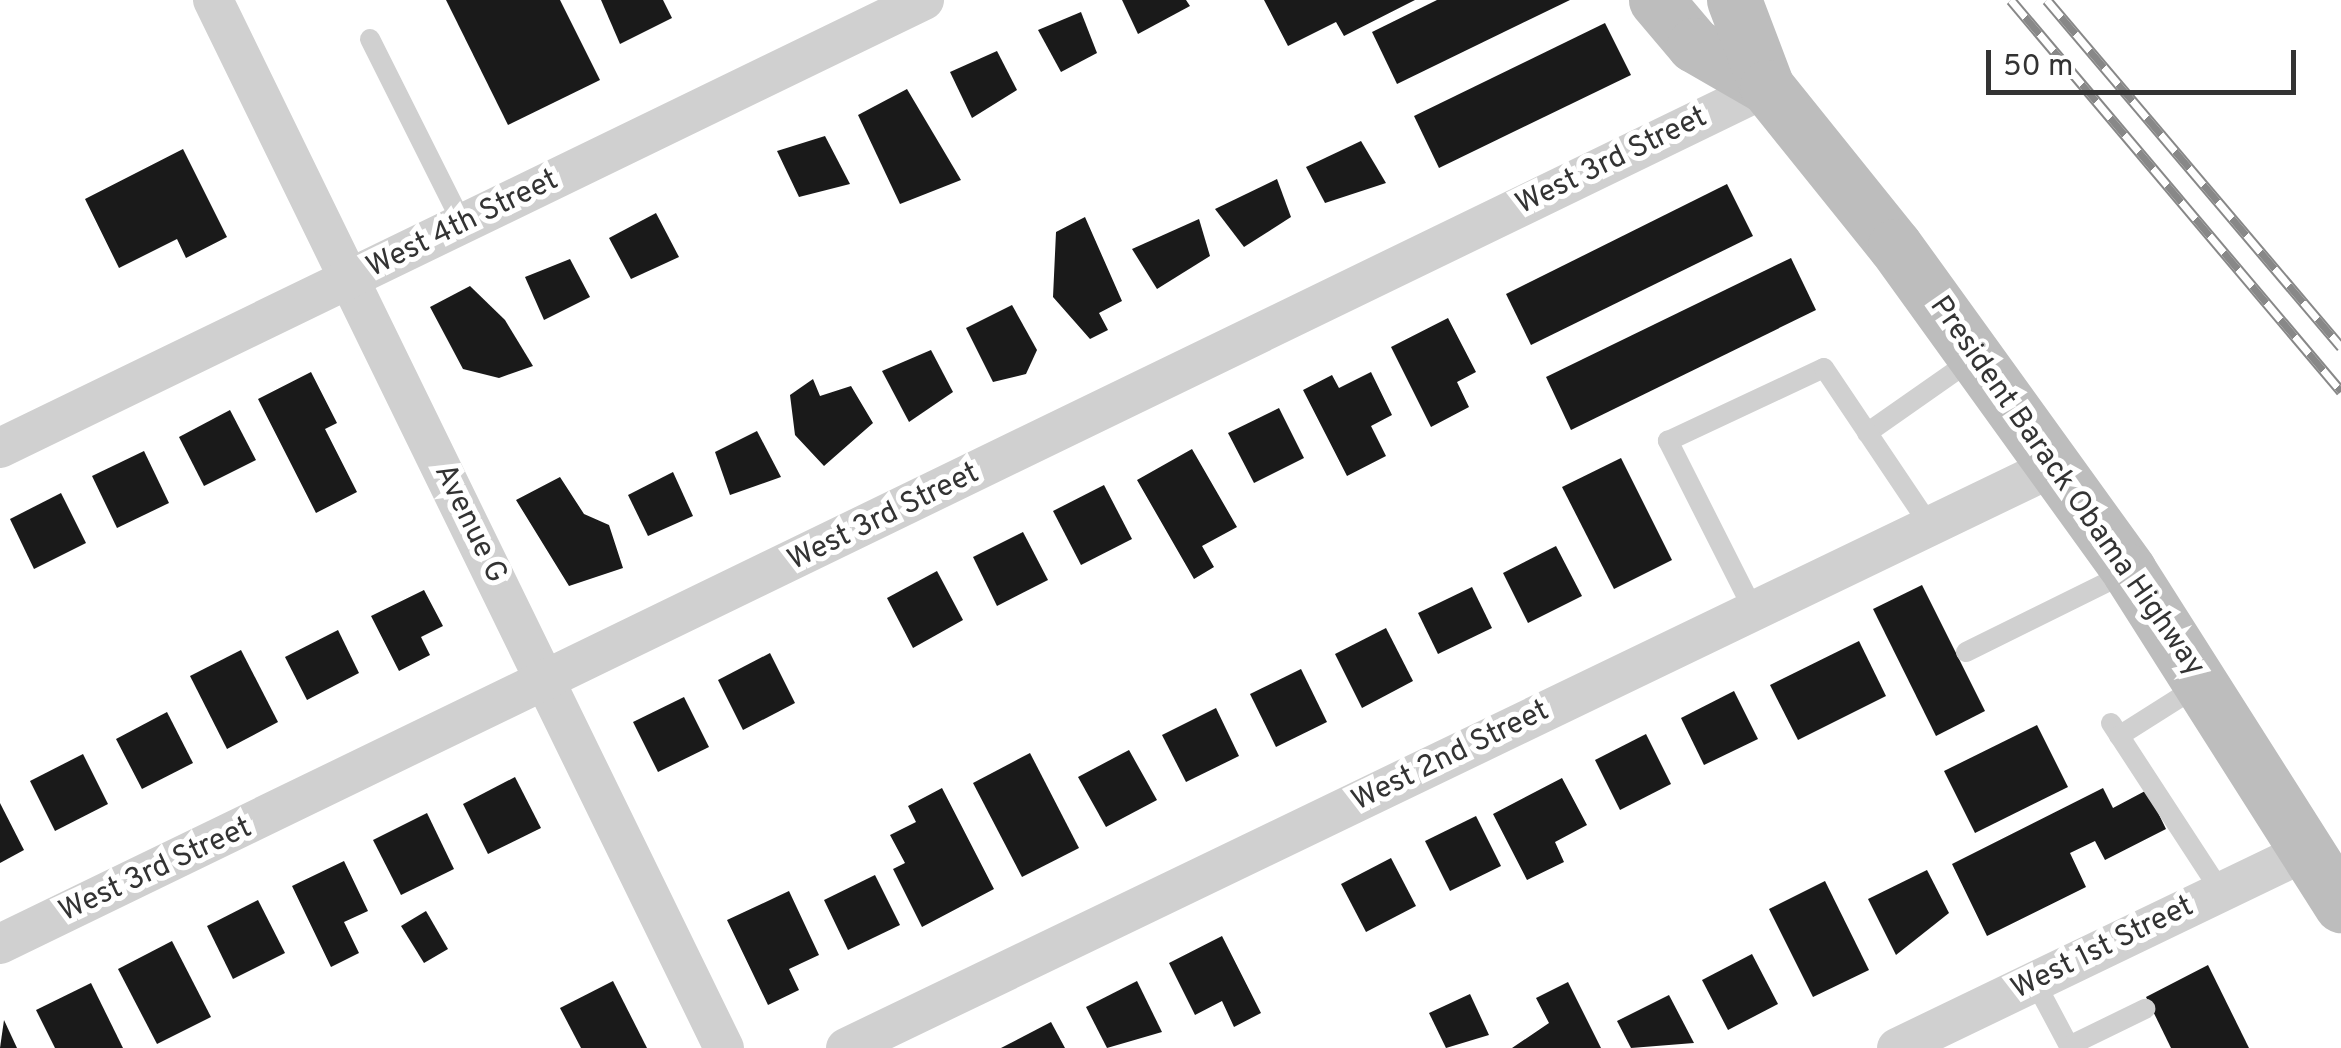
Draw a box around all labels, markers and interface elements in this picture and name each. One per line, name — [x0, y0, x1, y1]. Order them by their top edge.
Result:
scale bar — [1991, 30, 2301, 92]
text: 50 m — [2003, 49, 2073, 86]
street label: West 3rd Street — [1511, 100, 1713, 224]
street label: West 4th Street — [361, 163, 565, 287]
street label: President Barack Obama Highway — [1921, 290, 2211, 684]
street label: West 3rd Street — [783, 456, 985, 580]
street label: Avenue G — [425, 459, 513, 589]
street label: West 2nd Street — [1347, 694, 1555, 820]
street label: West 3rd Street — [54, 811, 258, 931]
street label: West 1st Street — [2006, 889, 2200, 1009]

